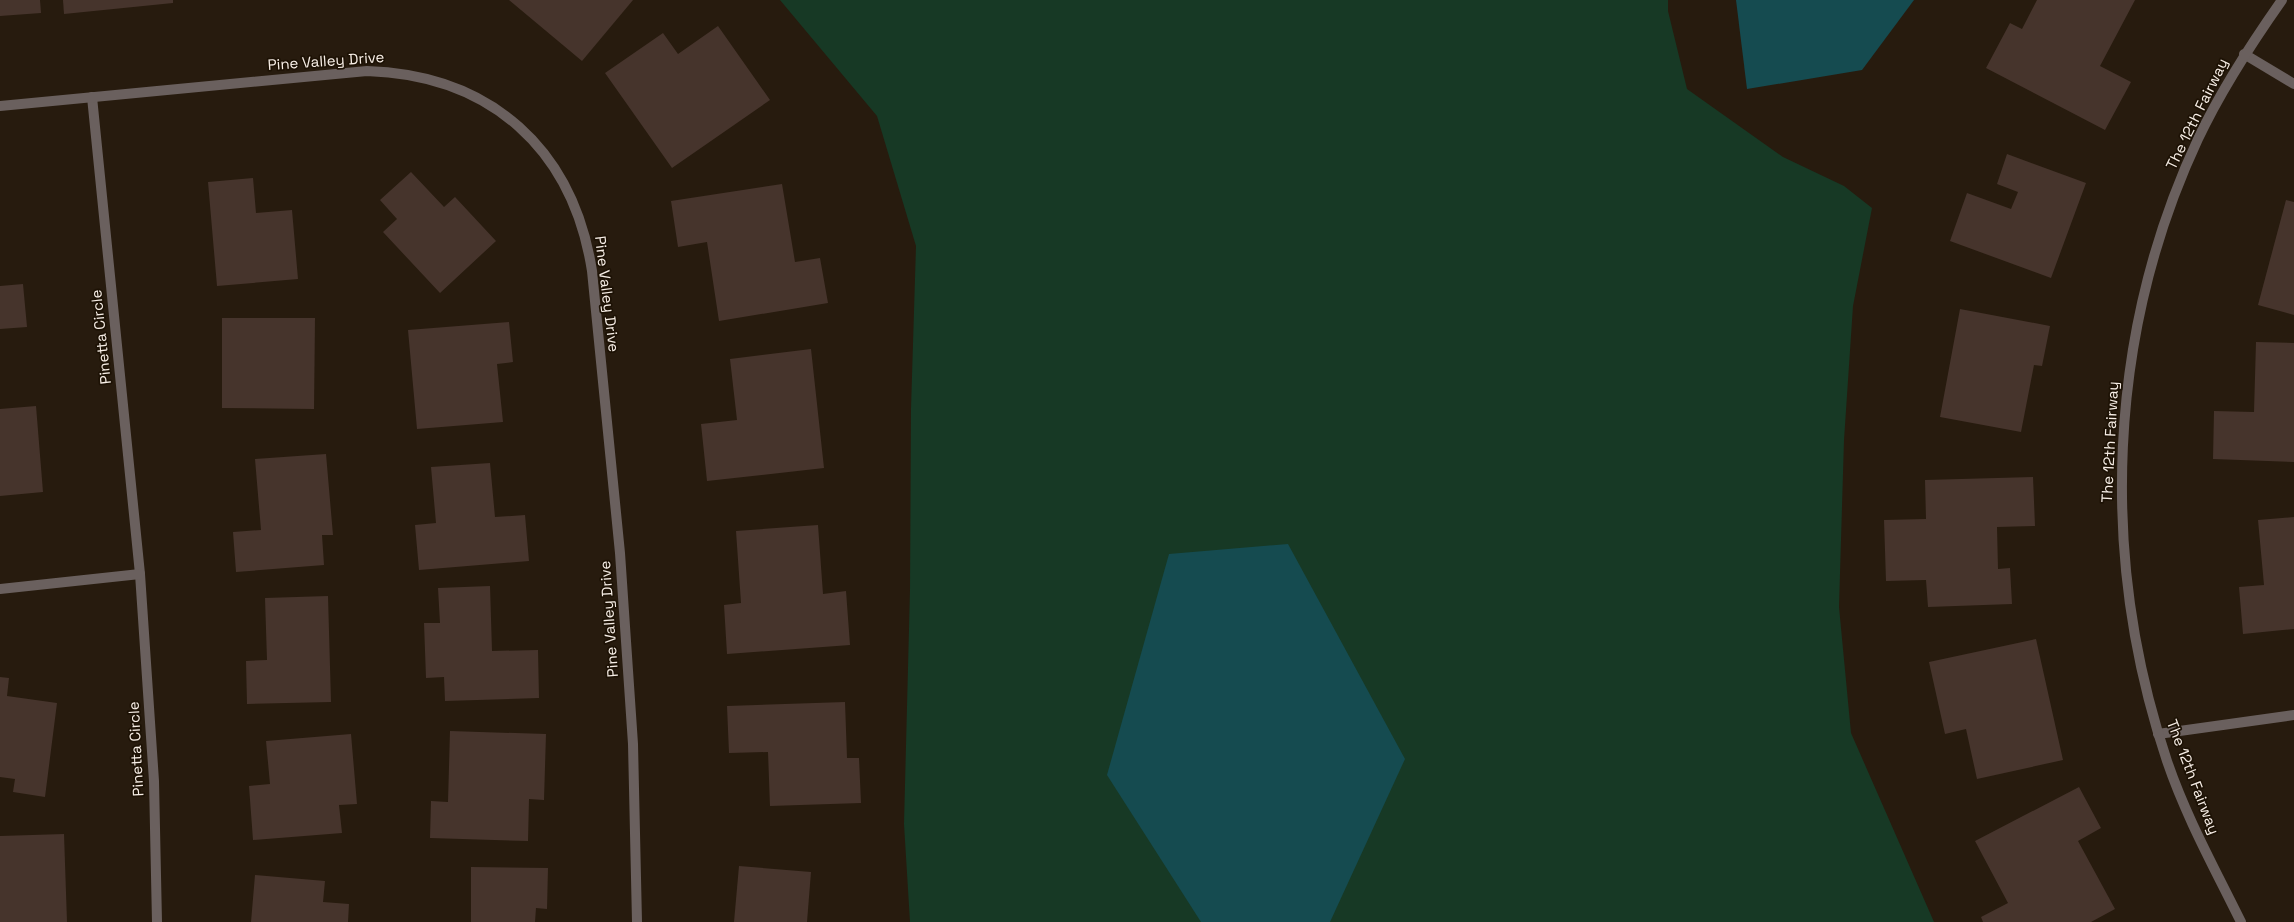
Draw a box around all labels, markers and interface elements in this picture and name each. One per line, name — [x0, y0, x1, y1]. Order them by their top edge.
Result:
street label: Pine Valley Drive — [267, 47, 385, 74]
street label: The 12th Fairway — [2161, 55, 2232, 173]
street label: Pine Valley Drive — [591, 235, 624, 353]
street label: Pinetta Circle — [86, 289, 115, 385]
street label: The 12th Fairway — [2097, 381, 2122, 503]
street label: Pine Valley Drive — [595, 560, 622, 678]
street label: Pinetta Circle — [124, 701, 147, 797]
street label: The 12th Fairway — [2163, 717, 2224, 837]

